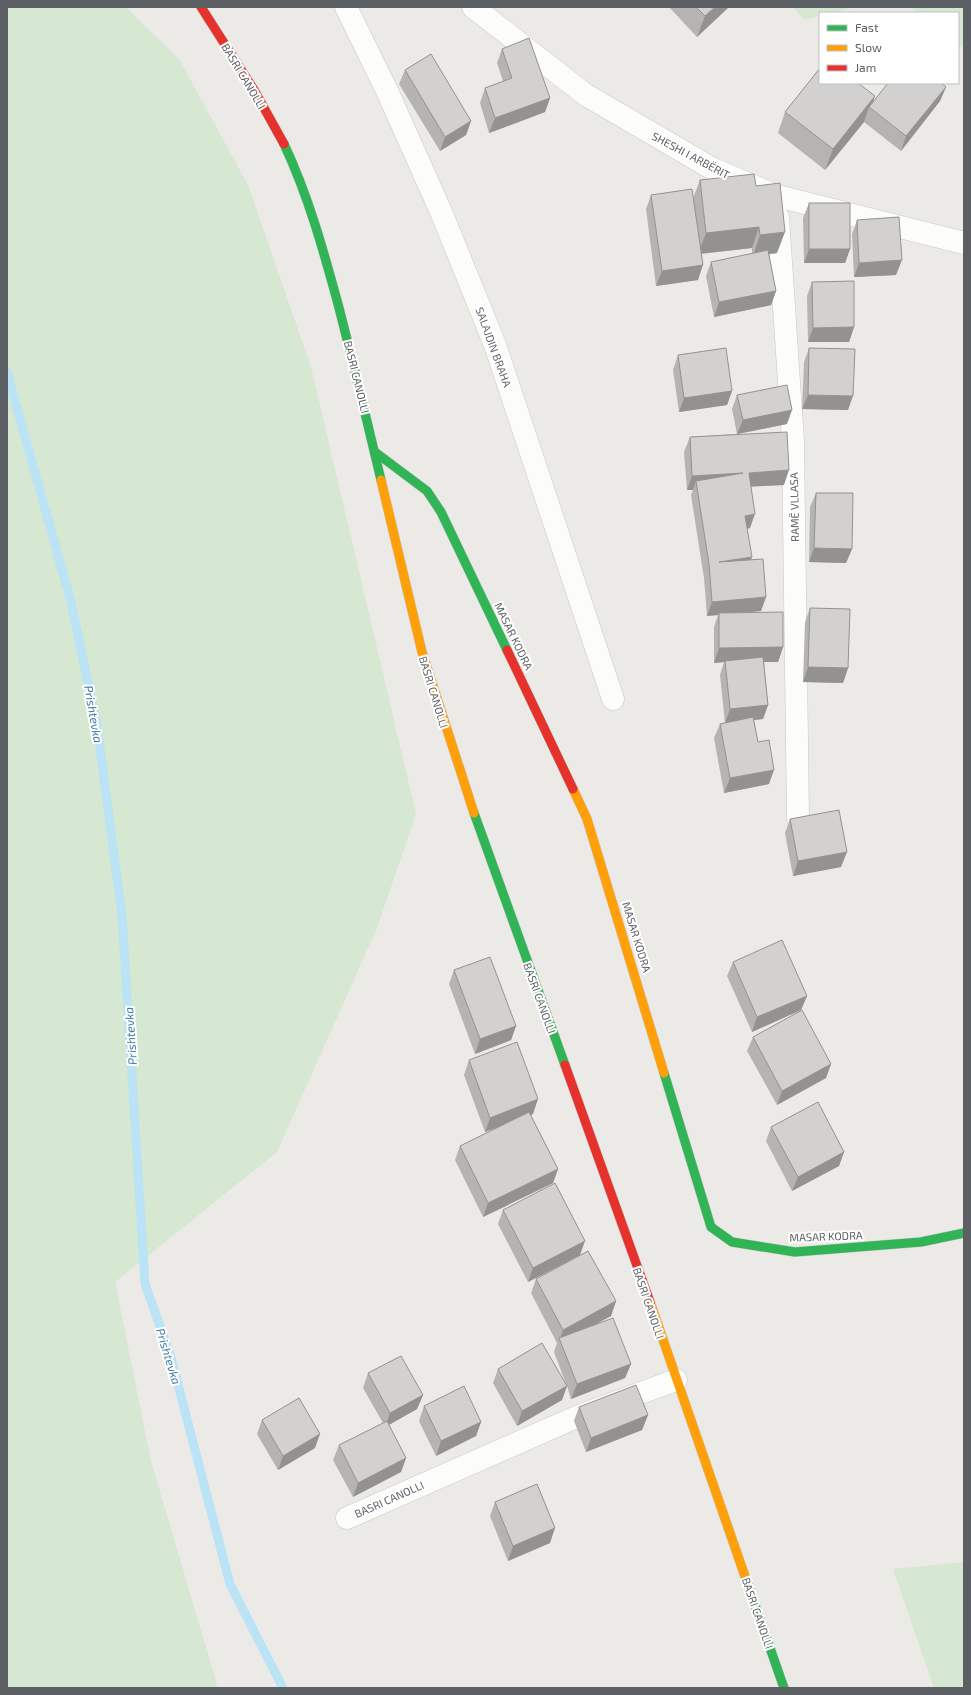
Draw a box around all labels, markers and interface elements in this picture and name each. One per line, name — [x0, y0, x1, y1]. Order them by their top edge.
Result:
legend — [819, 12, 959, 84]
text: Fast — [855, 20, 879, 34]
text: Slow — [855, 40, 882, 54]
street label: BASRI CANOLLI — [219, 41, 269, 111]
text: Jam — [855, 60, 876, 74]
street label: SHESHI I ARBËRIT — [650, 128, 733, 181]
street label: SALAJDIN BRAHA — [473, 305, 515, 389]
street label: BASRI CANOLLI — [342, 339, 372, 415]
street label: RAMË VLLASA — [786, 472, 801, 542]
street label: MASAR KODRA — [492, 600, 536, 672]
street label: BASRI CANOLLI — [417, 655, 451, 729]
water label: Prishtevka — [82, 684, 106, 744]
street label: MASAR KODRA — [620, 900, 654, 974]
street label: BASRI CANOLLI — [521, 961, 559, 1035]
water label: Prishtevka — [121, 1006, 139, 1066]
street label: MASAR KODRA — [789, 1228, 863, 1244]
street label: BASRI CANOLLI — [631, 1266, 667, 1340]
water label: Prishtevka — [154, 1326, 184, 1386]
street label: BASRI CANOLLI — [352, 1478, 426, 1520]
street label: BASRI CANOLLI — [740, 1576, 776, 1650]

